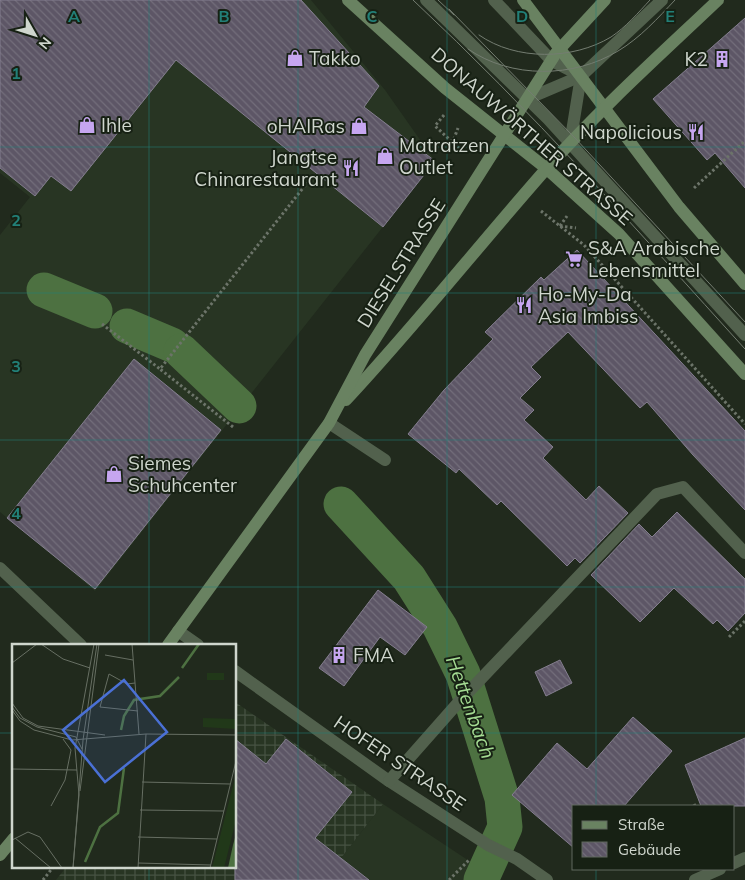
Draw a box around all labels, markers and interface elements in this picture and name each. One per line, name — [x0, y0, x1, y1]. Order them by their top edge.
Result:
text: A — [68, 6, 80, 26]
text: B — [218, 6, 230, 26]
text: C — [367, 6, 378, 26]
text: D — [516, 6, 528, 26]
text: E — [665, 6, 675, 26]
north arrow — [10, 10, 60, 60]
text: N — [35, 33, 55, 53]
street label: DONAUWÖRTHER STRASSE — [426, 42, 638, 230]
place label: Takko — [309, 46, 361, 70]
place label: K2 — [685, 47, 708, 71]
shop icon: Takko — [285, 48, 305, 68]
building icon: K2 — [712, 49, 732, 69]
text: 1 — [11, 63, 21, 83]
place label: Ihle — [101, 113, 132, 137]
place label: oHAIRas — [267, 114, 345, 138]
shop icon: Ihle — [77, 115, 97, 135]
shop icon: oHAIRas — [349, 116, 369, 136]
place label: Napolicious — [580, 120, 682, 144]
restaurant icon: Napolicious — [686, 122, 706, 142]
place label: Matratzen Outlet — [399, 133, 489, 179]
place label: Jangtse Chinarestaurant — [194, 145, 337, 191]
shop icon: Matratzen Outlet — [375, 146, 395, 166]
restaurant icon: Jangtse Chinarestaurant — [341, 158, 361, 178]
street label: DIESELSTRASSE — [352, 194, 450, 332]
text: 2 — [11, 210, 21, 230]
place label: S&A Arabische Lebensmittel — [588, 236, 720, 282]
supermarket icon: S&A Arabische Lebensmittel — [564, 249, 584, 269]
place label: Ho-My-Da Asia Imbiss — [538, 282, 639, 328]
restaurant icon: Ho-My-Da Asia Imbiss — [514, 295, 534, 315]
text: 3 — [11, 356, 21, 376]
place label: Siemes Schuhcenter — [128, 451, 237, 497]
shop icon: Siemes Schuhcenter — [104, 464, 124, 484]
text: 4 — [11, 503, 21, 523]
place label: FMA — [353, 643, 394, 667]
inset map — [12, 644, 236, 868]
building icon: FMA — [329, 645, 349, 665]
water label: Hettenbach — [441, 652, 501, 762]
street label: HOFER STRASSE — [330, 710, 470, 816]
legend — [572, 805, 735, 870]
text: Straße — [618, 815, 665, 834]
text: Gebäude — [618, 840, 681, 859]

